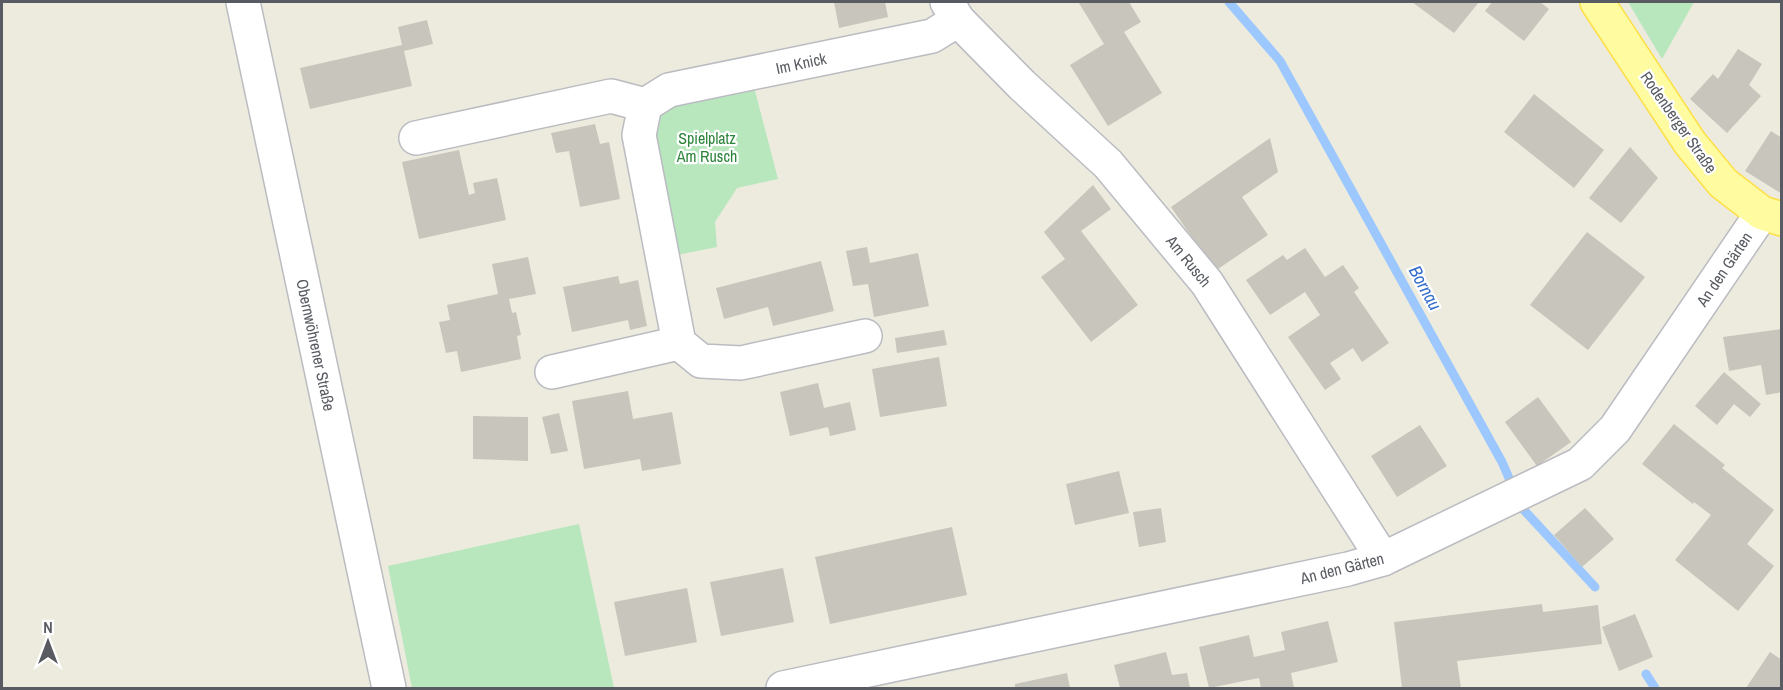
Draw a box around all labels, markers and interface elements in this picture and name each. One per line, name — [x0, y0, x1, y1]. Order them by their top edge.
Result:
street label: Im Knick — [774, 47, 829, 79]
street label: Rodenberger Straße — [1636, 67, 1722, 177]
park label: Spielplatz Am Rusch — [676, 127, 737, 167]
street label: An den Gärten — [1690, 227, 1757, 311]
street label: Am Rusch — [1161, 230, 1217, 291]
water label: Bornau — [1403, 261, 1448, 315]
street label: Obernwöhrener Straße — [291, 277, 341, 413]
street label: An den Gärten — [1297, 547, 1386, 589]
north arrow — [18, 612, 78, 672]
text: N — [43, 616, 53, 638]

